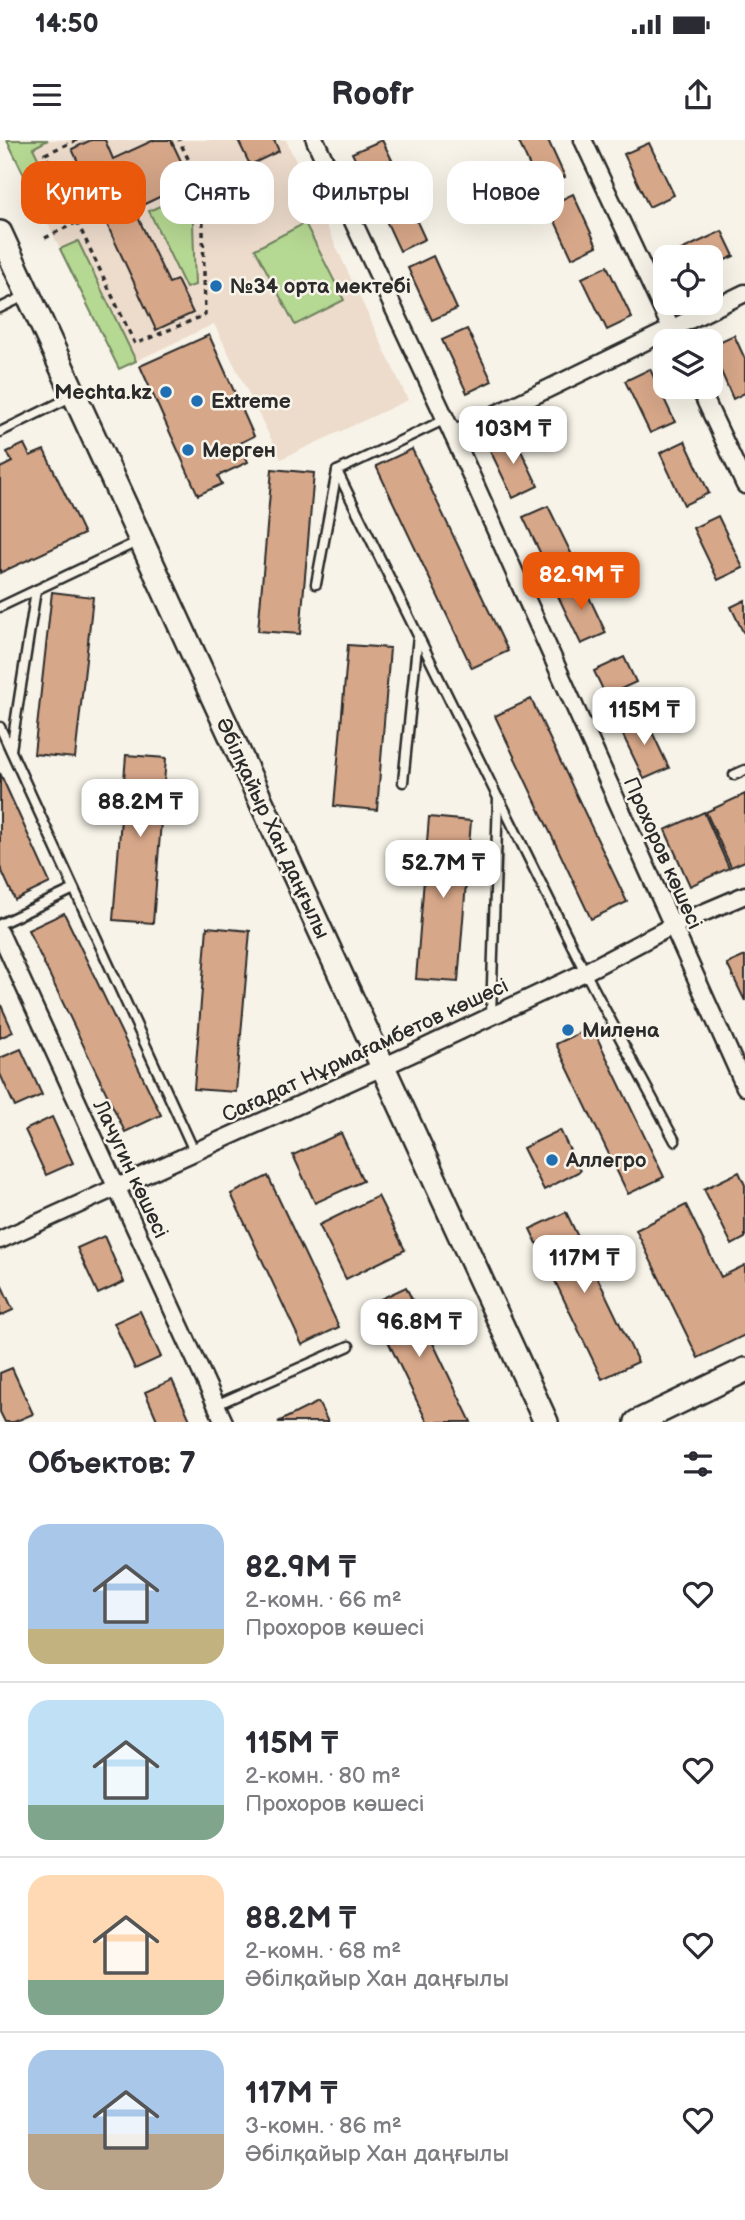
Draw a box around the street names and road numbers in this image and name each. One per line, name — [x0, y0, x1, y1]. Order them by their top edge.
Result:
street label: Әбілқайыр Хан даңғылы — [210, 714, 335, 943]
street label: Прохоров көшесі — [618, 773, 707, 933]
street label: Сағадат Нұрмағамбетов көшесі — [218, 973, 512, 1128]
street label: Лачугин көшесі — [87, 1095, 173, 1242]

